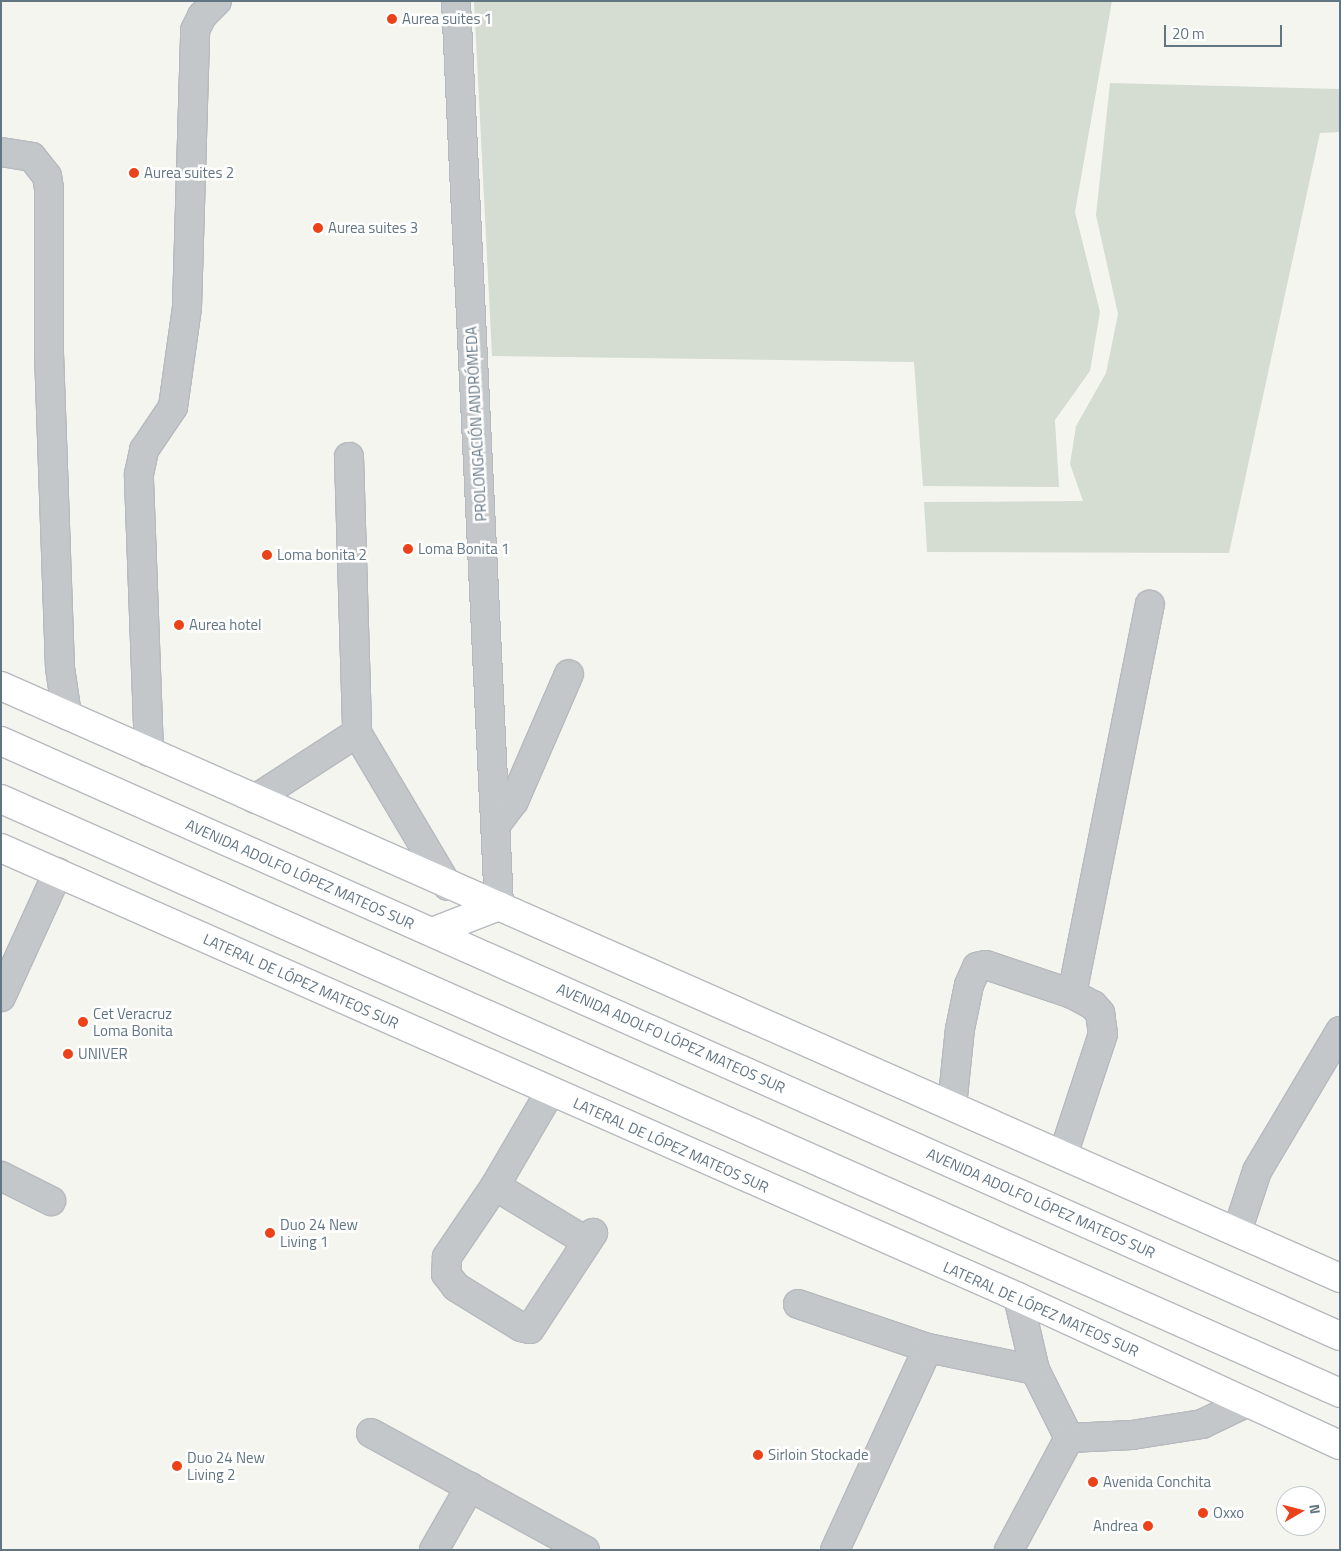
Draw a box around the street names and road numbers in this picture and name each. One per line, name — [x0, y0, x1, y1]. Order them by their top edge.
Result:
street label: PROLONGACIÓN ANDRÓMEDA — [462, 326, 490, 522]
street label: AVENIDA ADOLFO LÓPEZ MATEOS SUR — [183, 815, 417, 933]
street label: LATERAL DE LÓPEZ MATEOS SUR — [200, 930, 402, 1032]
street label: AVENIDA ADOLFO LÓPEZ MATEOS SUR — [554, 979, 788, 1097]
street label: LATERAL DE LÓPEZ MATEOS SUR — [570, 1094, 772, 1196]
street label: AVENIDA ADOLFO LÓPEZ MATEOS SUR — [924, 1144, 1158, 1262]
street label: LATERAL DE LÓPEZ MATEOS SUR — [940, 1258, 1142, 1360]

